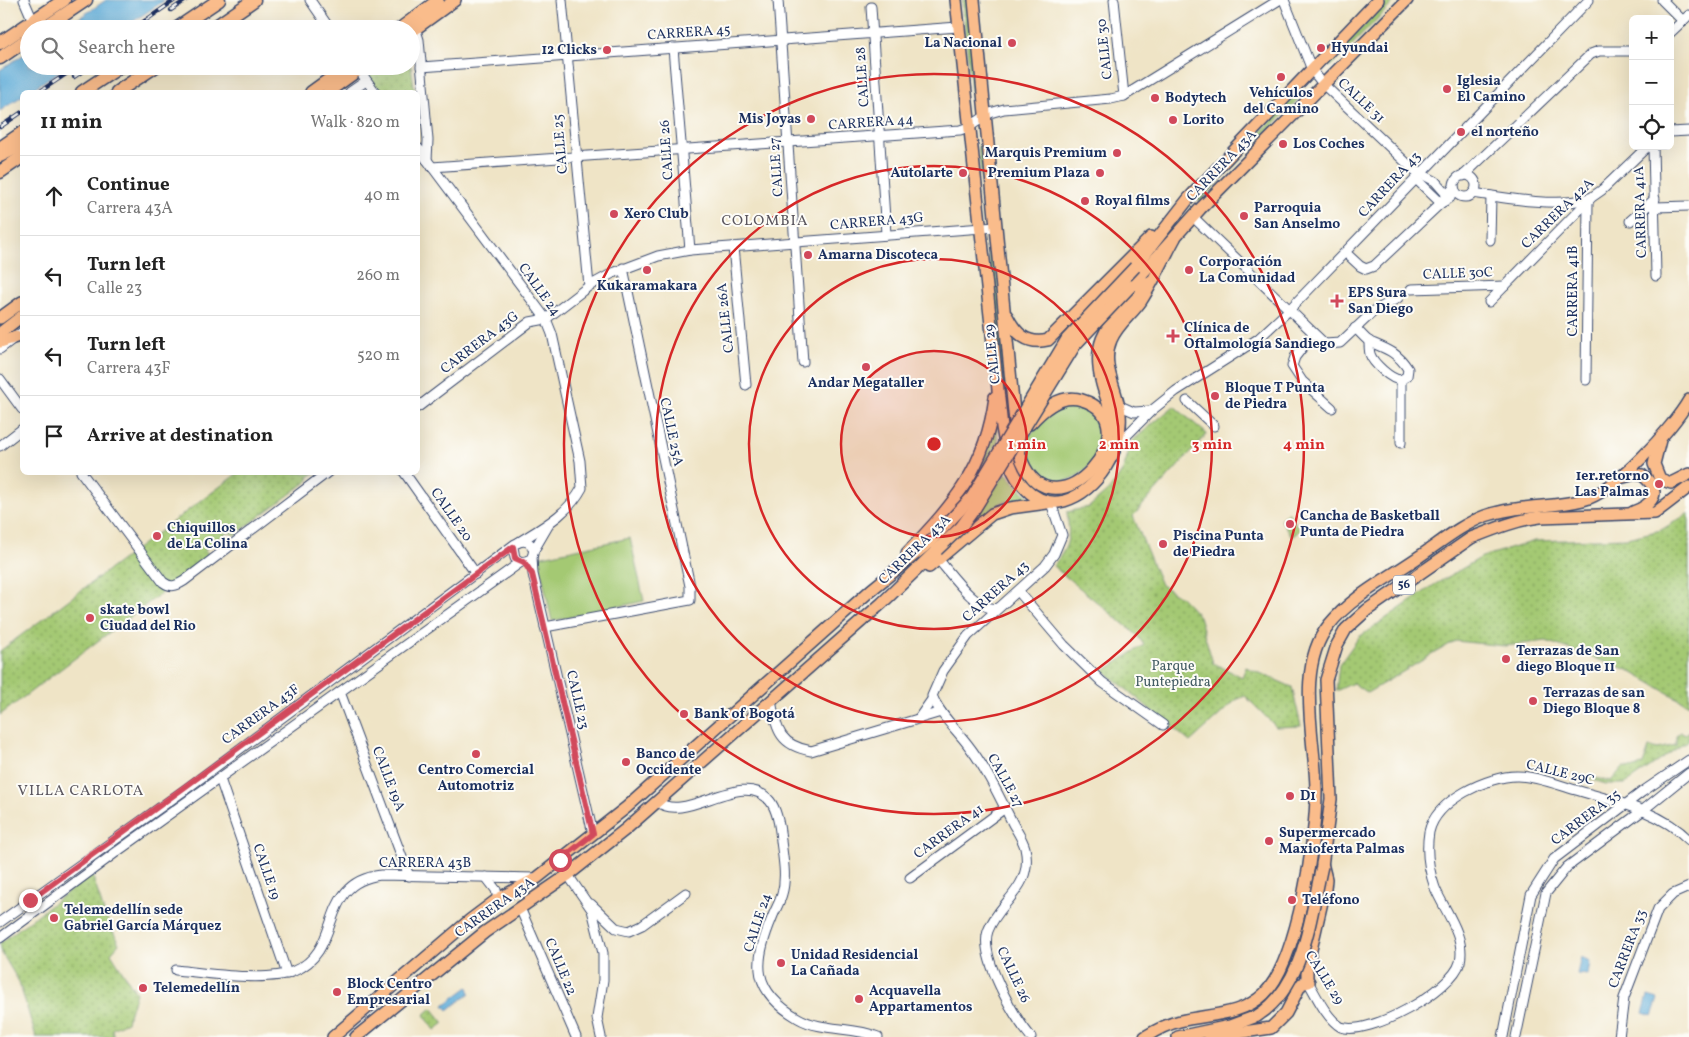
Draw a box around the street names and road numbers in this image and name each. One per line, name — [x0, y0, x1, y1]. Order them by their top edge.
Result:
street label: CALLE 30 — [1092, 18, 1118, 80]
street label: CARRERA 45 — [647, 21, 731, 45]
street label: CALLE 28 — [851, 46, 875, 108]
street label: CALLE 31 — [1333, 74, 1389, 128]
street label: CARRERA 44 — [828, 111, 914, 135]
street label: CALLE 25 — [549, 113, 573, 175]
street label: CALLE 26 — [655, 119, 679, 181]
street label: CARRERA 43A — [1183, 126, 1261, 206]
street label: CALLE 27 — [765, 136, 789, 197]
street label: CARRERA 43 — [1355, 148, 1425, 222]
street label: CARRERA 41A — [1630, 165, 1652, 258]
street label: CARRERA 42A — [1518, 174, 1599, 254]
street label: CARRERA 43G — [829, 208, 925, 236]
street label: CARRERA 41B — [1564, 245, 1583, 337]
street label: CALLE 24 — [513, 260, 565, 320]
street label: CALLE 30C — [1423, 263, 1493, 285]
street label: CALLE 26A — [713, 282, 739, 354]
street label: CARRERA 43G — [437, 307, 523, 379]
street label: CALLE 29 — [980, 323, 1006, 385]
street label: CALLE 25A — [654, 396, 688, 468]
street label: CALLE 20 — [426, 484, 476, 546]
street label: CARRERA 43A — [875, 511, 955, 589]
street label: CARRERA 43 — [959, 557, 1033, 627]
road number: 56 — [1393, 576, 1415, 594]
street label: CALLE 23 — [561, 669, 593, 731]
street label: CARRERA 43F — [218, 680, 304, 750]
street label: CALLE 19A — [367, 744, 409, 814]
street label: CALLE 27 — [982, 750, 1028, 812]
street label: CALLE 29C — [1524, 755, 1596, 791]
street label: CARRERA 35 — [1547, 786, 1625, 850]
street label: CARRERA 41 — [910, 800, 988, 864]
street label: CALLE 19 — [248, 841, 284, 903]
street label: CARRERA 43B — [379, 854, 471, 873]
street label: CARRERA 43A — [451, 873, 539, 943]
street label: CALLE 24 — [740, 891, 776, 955]
street label: CARRERA 33 — [1604, 907, 1652, 991]
street label: CALLE 22 — [539, 935, 581, 999]
street label: CALLE 26 — [992, 944, 1034, 1006]
street label: CALLE 29 — [1300, 947, 1348, 1009]

